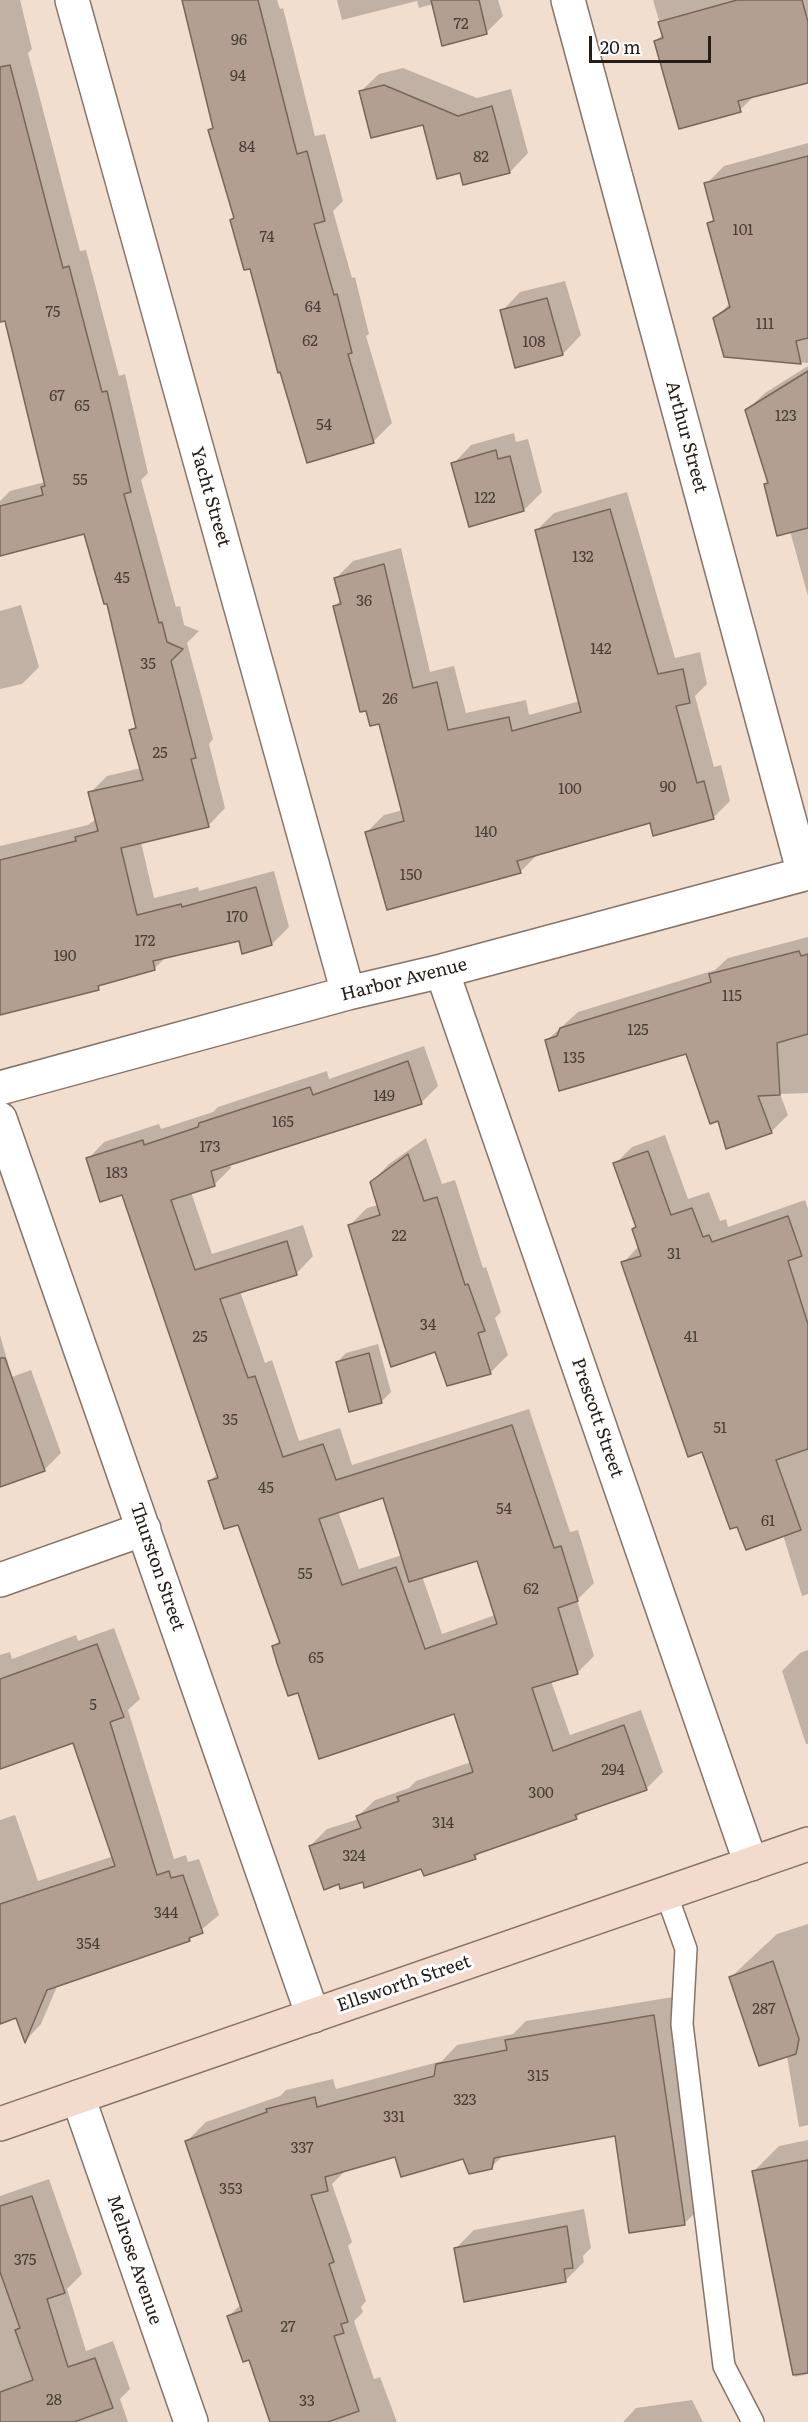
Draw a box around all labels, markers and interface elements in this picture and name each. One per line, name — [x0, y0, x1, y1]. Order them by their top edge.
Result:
house number: 72 — [453, 16, 469, 34]
scale bar — [592, 24, 714, 62]
house number: 96 — [231, 32, 247, 50]
text: 20 m — [600, 33, 641, 60]
house number: 94 — [230, 68, 246, 86]
house number: 84 — [239, 139, 255, 157]
house number: 82 — [473, 149, 489, 167]
house number: 101 — [733, 222, 753, 240]
house number: 74 — [260, 229, 274, 247]
house number: 64 — [305, 299, 321, 317]
house number: 75 — [46, 304, 60, 322]
house number: 111 — [756, 316, 774, 334]
house number: 62 — [302, 333, 318, 351]
house number: 108 — [522, 334, 546, 352]
street label: Arthur Street — [661, 379, 711, 495]
house number: 67 — [49, 388, 65, 406]
house number: 65 — [74, 398, 90, 416]
house number: 123 — [775, 408, 797, 426]
house number: 54 — [316, 417, 332, 435]
street label: Yacht Street — [185, 444, 235, 550]
house number: 55 — [72, 472, 88, 490]
house number: 122 — [474, 490, 496, 508]
house number: 132 — [572, 549, 594, 567]
house number: 45 — [114, 570, 130, 588]
house number: 36 — [356, 593, 372, 611]
house number: 142 — [590, 641, 612, 659]
house number: 35 — [140, 656, 156, 674]
house number: 26 — [382, 691, 398, 709]
house number: 25 — [152, 745, 168, 763]
house number: 90 — [660, 779, 676, 797]
house number: 100 — [558, 781, 582, 799]
house number: 140 — [475, 824, 497, 842]
house number: 150 — [400, 867, 422, 885]
house number: 170 — [226, 909, 248, 927]
house number: 172 — [135, 933, 155, 951]
house number: 190 — [54, 948, 76, 966]
street label: Harbor Avenue — [339, 954, 469, 1006]
house number: 115 — [722, 988, 742, 1006]
house number: 125 — [627, 1022, 649, 1040]
house number: 135 — [563, 1050, 585, 1068]
house number: 149 — [373, 1088, 395, 1106]
house number: 165 — [272, 1114, 294, 1132]
house number: 173 — [199, 1139, 221, 1157]
house number: 183 — [106, 1165, 128, 1183]
house number: 22 — [391, 1228, 407, 1246]
house number: 31 — [667, 1246, 681, 1264]
house number: 34 — [420, 1317, 436, 1335]
house number: 25 — [192, 1329, 208, 1347]
house number: 41 — [684, 1329, 698, 1347]
street label: Prescott Street — [566, 1355, 628, 1481]
house number: 35 — [222, 1412, 238, 1430]
house number: 51 — [713, 1420, 727, 1438]
house number: 45 — [258, 1480, 274, 1498]
street label: Thurston Street — [125, 1500, 189, 1634]
house number: 54 — [496, 1501, 512, 1519]
house number: 61 — [761, 1513, 775, 1531]
house number: 55 — [297, 1566, 313, 1584]
house number: 62 — [523, 1581, 539, 1599]
house number: 65 — [308, 1650, 324, 1668]
house number: 5 — [89, 1697, 97, 1715]
house number: 294 — [601, 1762, 625, 1780]
house number: 300 — [528, 1785, 554, 1803]
house number: 314 — [432, 1815, 454, 1833]
house number: 324 — [342, 1848, 366, 1866]
house number: 344 — [154, 1905, 178, 1923]
house number: 354 — [76, 1936, 100, 1954]
street label: Ellsworth Street — [334, 1951, 474, 2017]
house number: 287 — [752, 2001, 776, 2019]
house number: 315 — [527, 2068, 549, 2086]
house number: 323 — [453, 2092, 477, 2110]
house number: 331 — [383, 2109, 405, 2127]
house number: 337 — [291, 2140, 313, 2158]
house number: 353 — [219, 2181, 243, 2199]
street label: Melrose Avenue — [102, 2192, 166, 2328]
house number: 375 — [14, 2252, 36, 2270]
house number: 27 — [280, 2319, 296, 2337]
house number: 28 — [46, 2392, 62, 2410]
house number: 33 — [299, 2393, 315, 2411]

